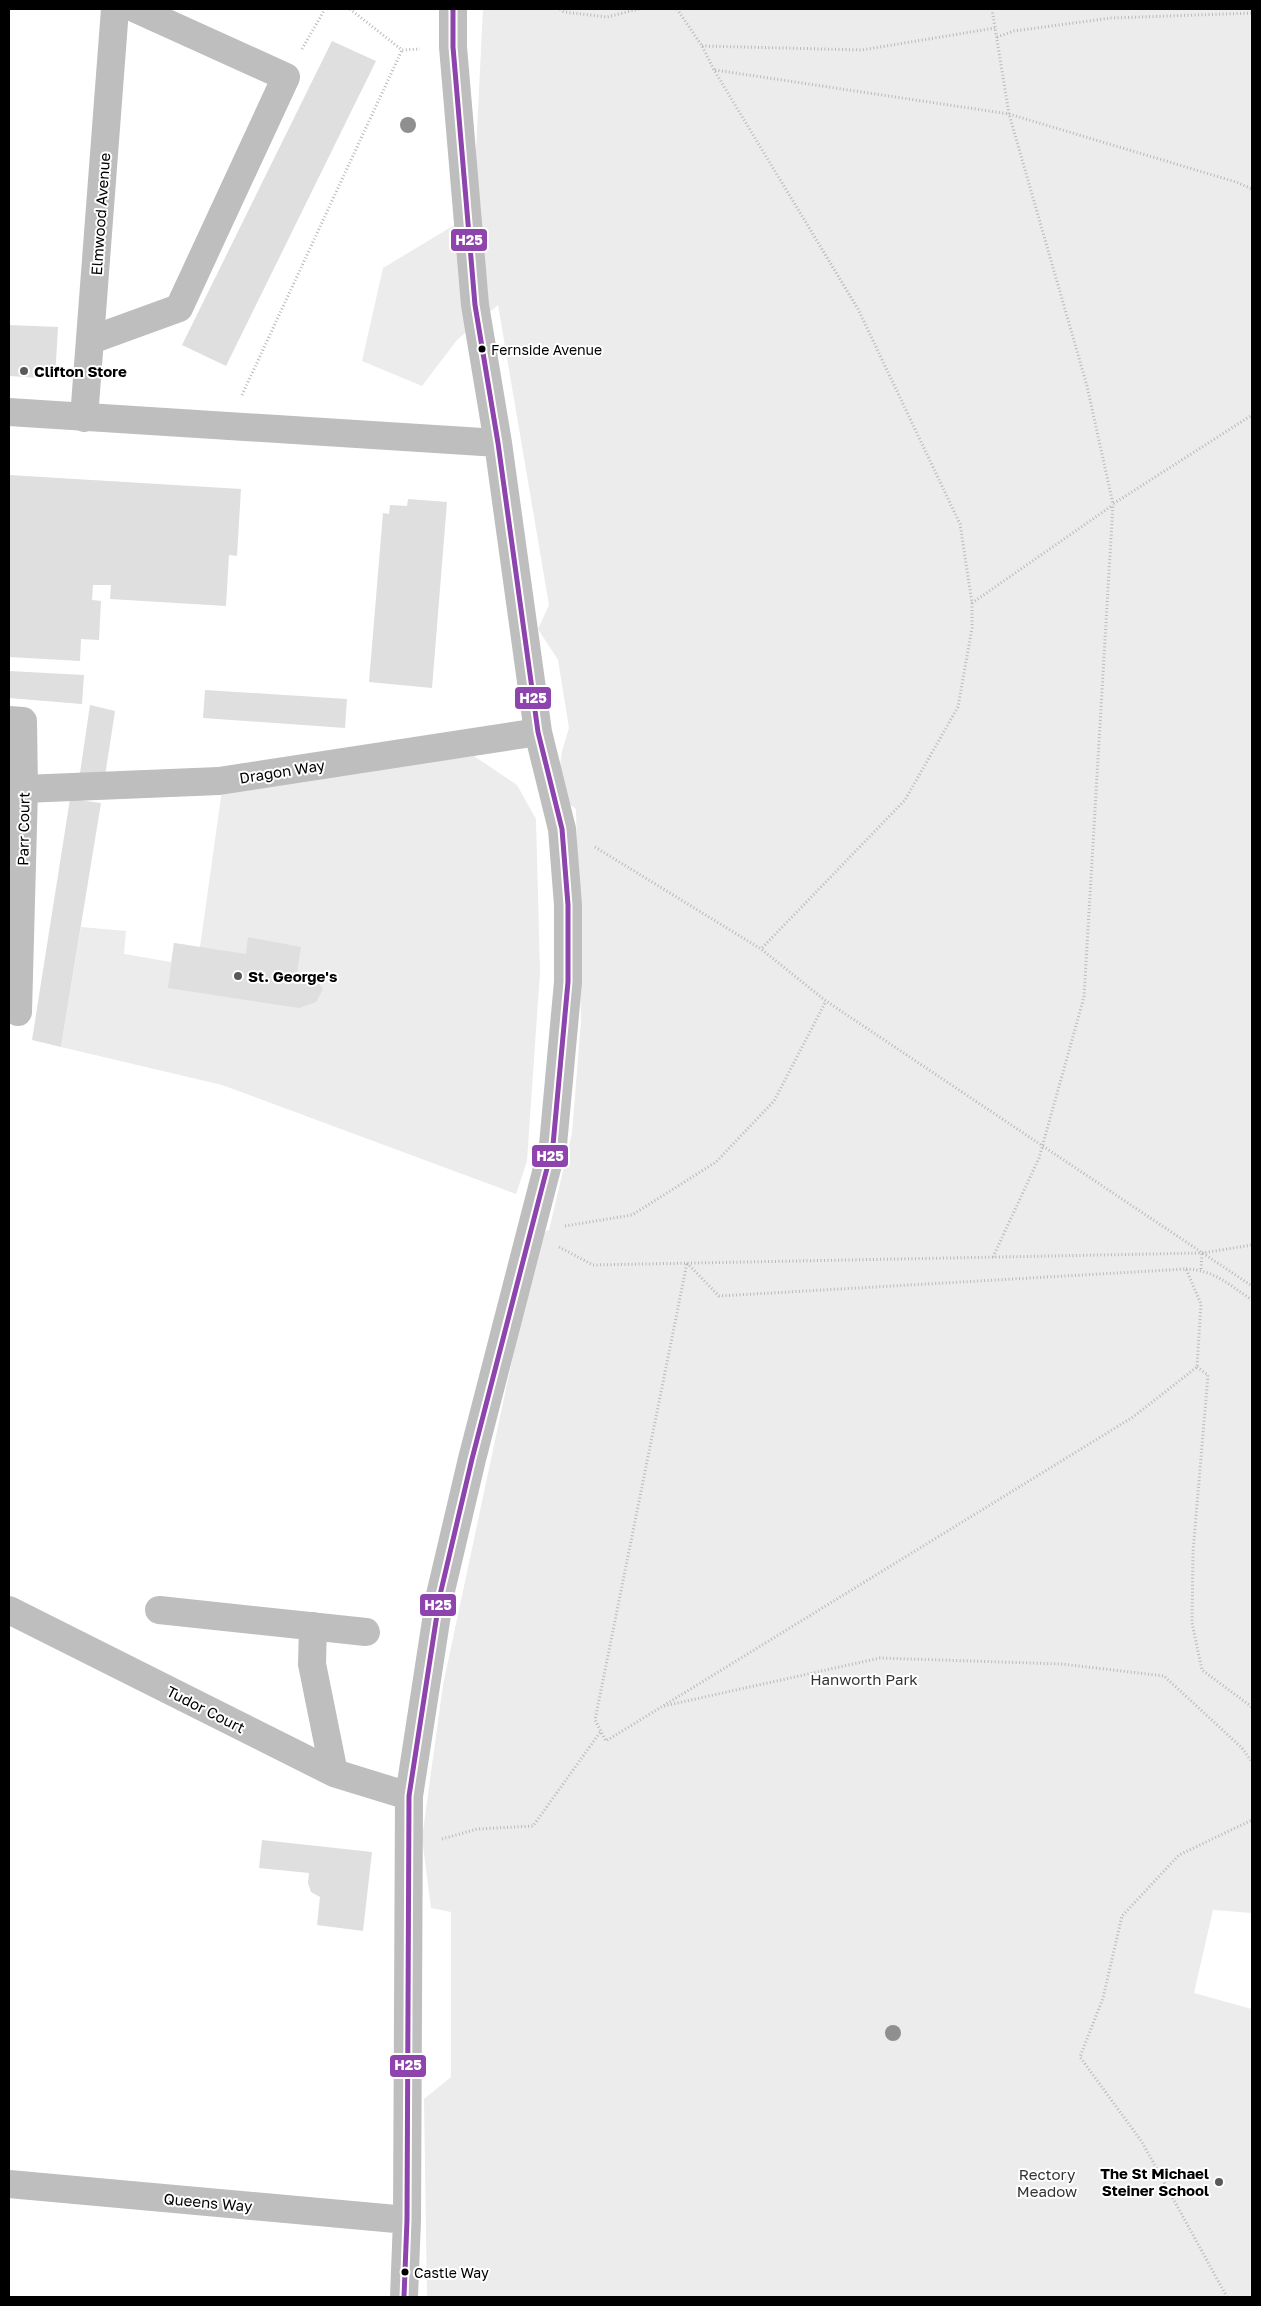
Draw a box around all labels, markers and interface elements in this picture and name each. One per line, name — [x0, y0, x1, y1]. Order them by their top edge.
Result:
street label: Elmwood Avenue — [87, 152, 113, 276]
line badge: H25 — [450, 228, 488, 252]
text: H25 — [455, 231, 483, 248]
place label: Fernside Avenue — [491, 341, 602, 358]
marker: Fernside Avenue — [477, 344, 487, 354]
place label: Clifton Store — [34, 362, 127, 380]
marker: Clifton Store — [18, 365, 30, 377]
line badge: H25 — [514, 686, 552, 710]
text: H25 — [519, 689, 547, 706]
street label: Dragon Way — [238, 755, 327, 787]
street label: Parr Court — [13, 792, 33, 866]
place label: St. George's — [248, 967, 337, 985]
marker: St. George's — [232, 970, 244, 982]
line badge: H25 — [531, 1144, 569, 1168]
text: H25 — [536, 1147, 564, 1164]
line badge: H25 — [419, 1593, 457, 1617]
text: H25 — [424, 1596, 452, 1613]
park label: Hanworth Park — [810, 1670, 918, 1688]
street label: Tudor Court — [164, 1682, 248, 1736]
line badge: H25 — [389, 2054, 427, 2078]
text: H25 — [394, 2056, 422, 2073]
place label: The St Michael Steiner School — [1100, 2164, 1209, 2199]
park label: Rectory Meadow — [1017, 2165, 1077, 2200]
marker: The St Michael Steiner School — [1213, 2176, 1225, 2188]
street label: Queens Way — [163, 2189, 254, 2215]
place label: Castle Way — [414, 2264, 489, 2281]
marker: Castle Way — [400, 2267, 410, 2277]

